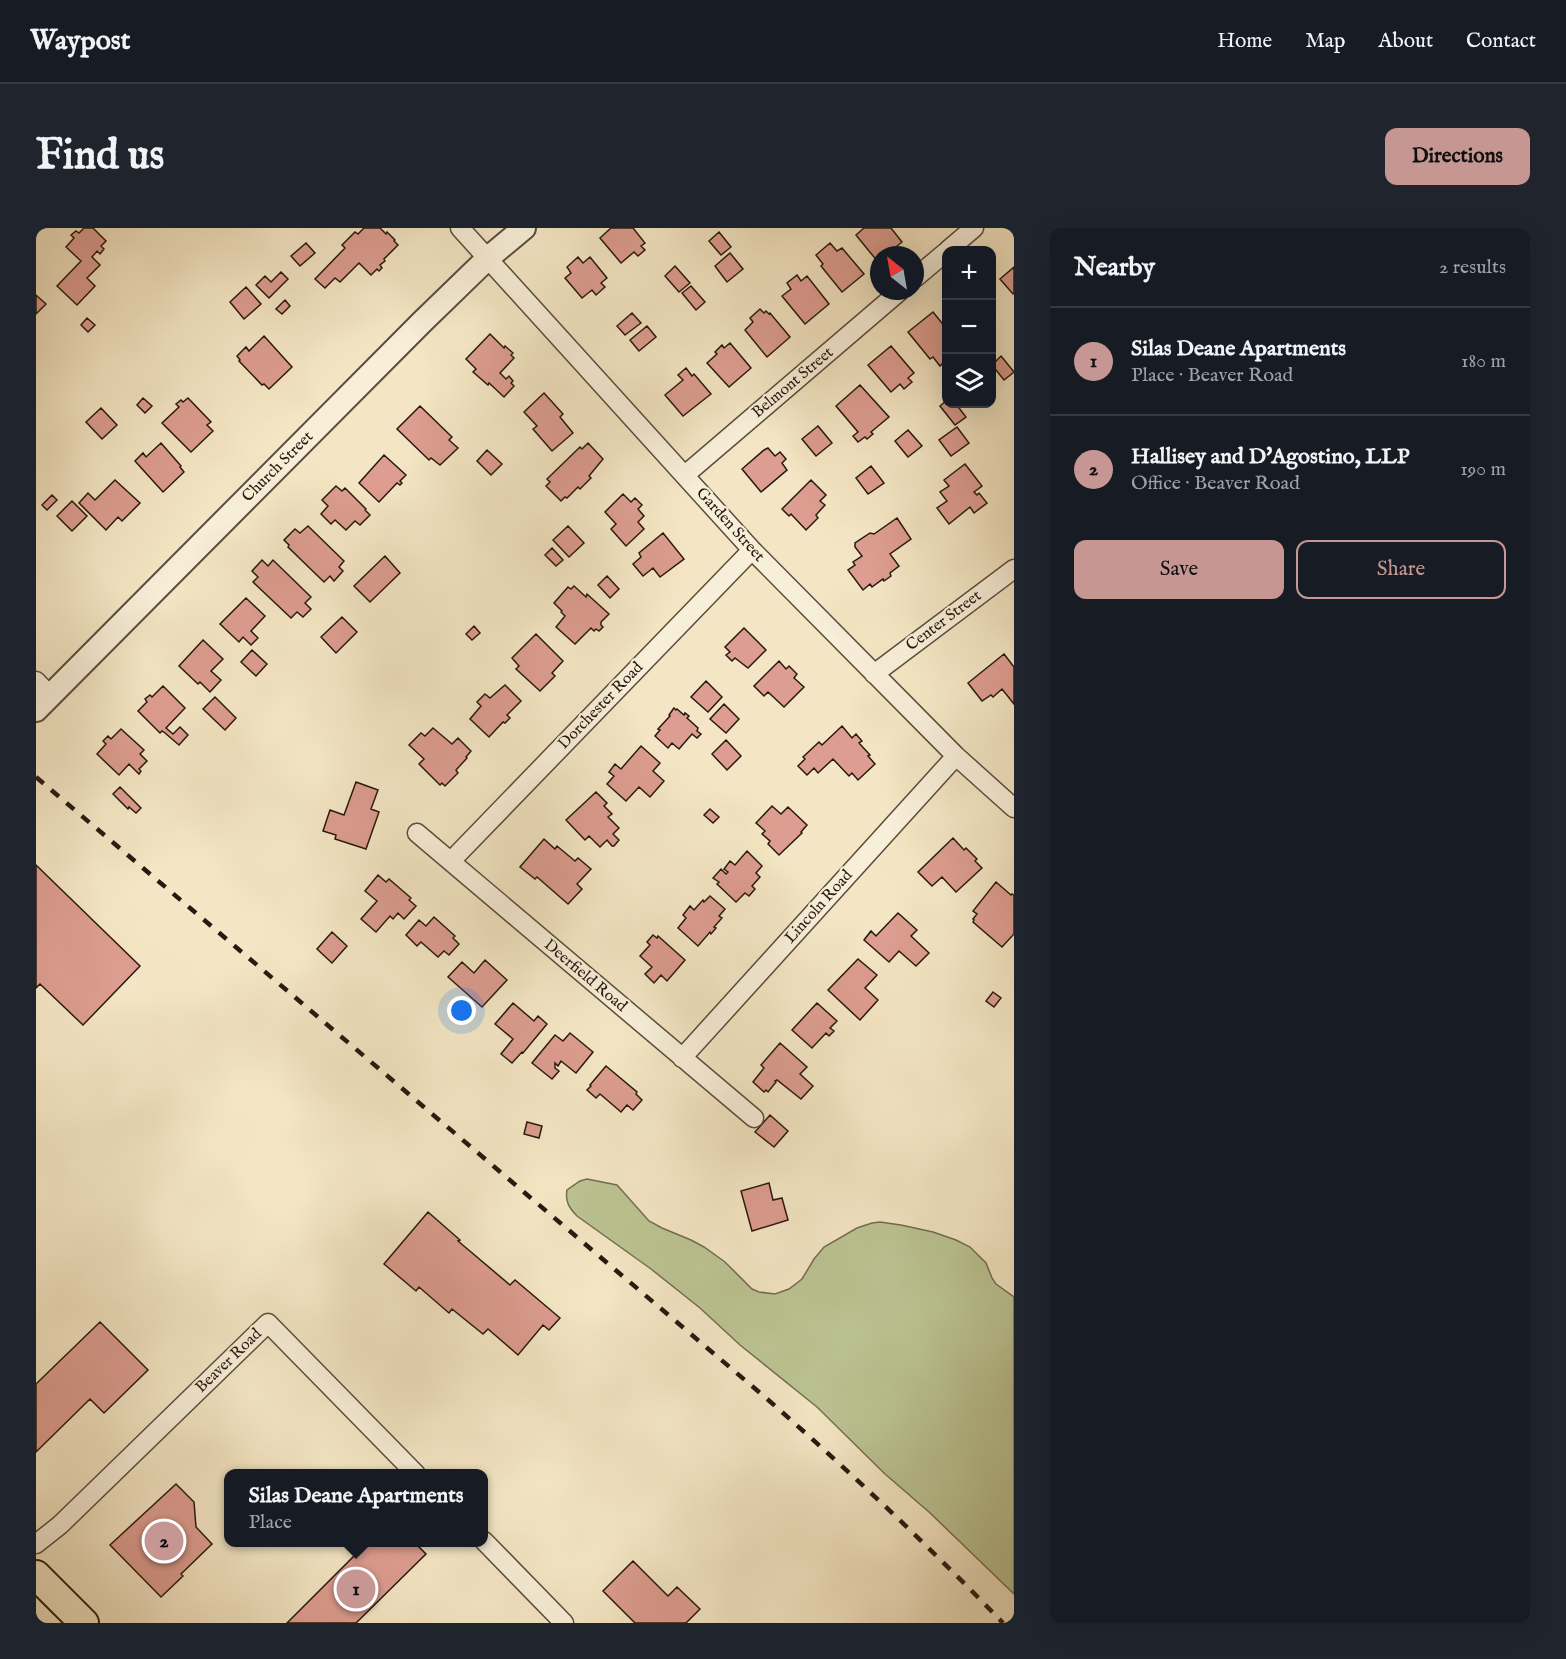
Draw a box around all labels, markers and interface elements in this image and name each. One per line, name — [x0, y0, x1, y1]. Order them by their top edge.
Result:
text: Waypost — [30, 24, 130, 59]
text: Home — [1217, 28, 1272, 55]
text: Map — [1305, 28, 1345, 55]
text: About — [1378, 28, 1433, 55]
text: Contact — [1466, 28, 1536, 55]
button: Directions — [1385, 128, 1530, 185]
text: Find us — [36, 130, 164, 183]
north arrow — [870, 246, 924, 300]
map controls — [942, 246, 996, 408]
button: + — [942, 246, 996, 300]
text: Nearby — [1074, 251, 1155, 284]
text: 2 results — [1439, 255, 1506, 280]
button: − — [942, 300, 996, 354]
text: Silas Deane Apartments — [1131, 335, 1346, 363]
street label: Belmont Street — [748, 343, 838, 423]
text: 1 — [1090, 349, 1097, 374]
text: 180 m — [1461, 349, 1506, 374]
button: layers — [942, 354, 996, 408]
text: Place · Beaver Road — [1131, 363, 1293, 388]
street label: Church Street — [238, 427, 318, 507]
text: Hallisey and D'Agostino, LLP — [1131, 443, 1409, 471]
text: 2 — [1089, 457, 1098, 482]
text: 190 m — [1460, 457, 1506, 482]
text: Office · Beaver Road — [1131, 471, 1300, 496]
street label: Garden Street — [691, 484, 769, 567]
button: Save — [1074, 540, 1284, 599]
button: Share — [1296, 540, 1506, 599]
street label: Center Street — [902, 586, 986, 656]
street label: Dorchester Road — [554, 658, 648, 754]
street label: Lincoln Road — [781, 866, 858, 948]
street label: Deerfield Road — [539, 935, 631, 1017]
your location — [447, 996, 476, 1025]
street label: Beaver Road — [192, 1324, 267, 1398]
popup — [224, 1469, 488, 1547]
text: Silas Deane Apartments — [248, 1482, 464, 1510]
text: Place — [248, 1510, 292, 1535]
pin: 2 — [144, 1518, 184, 1564]
pin: 1 — [336, 1566, 376, 1612]

